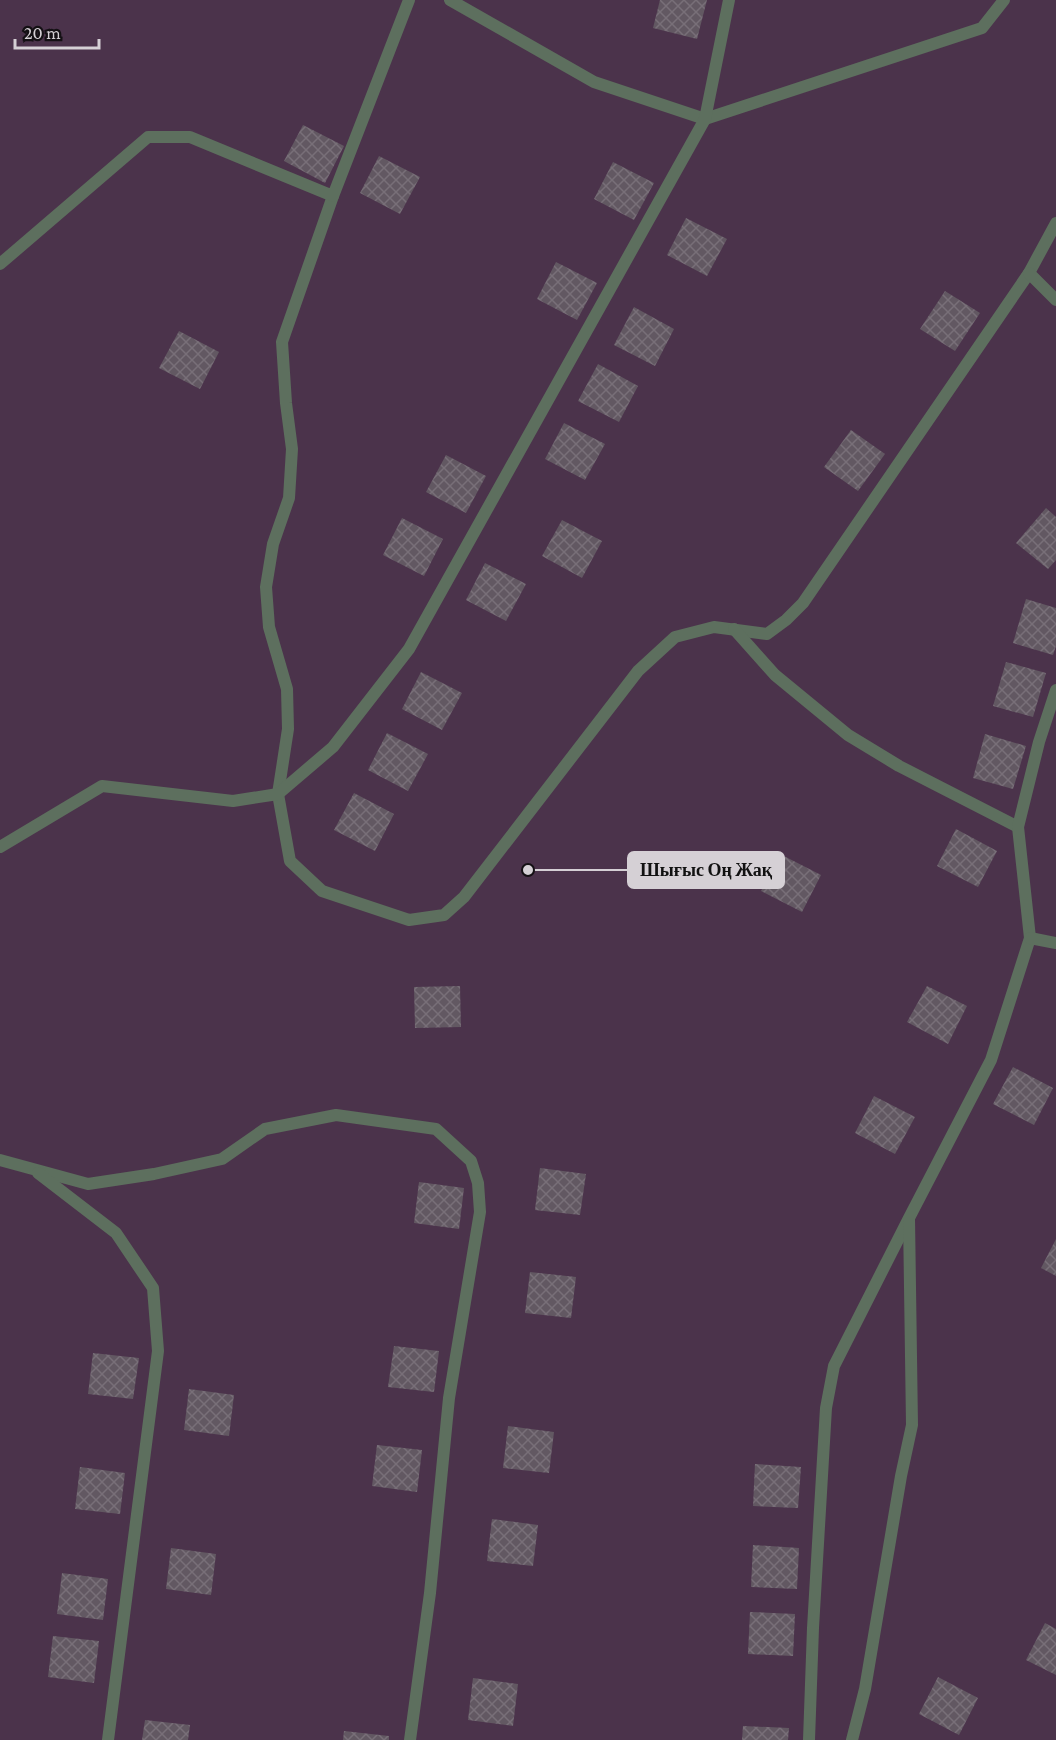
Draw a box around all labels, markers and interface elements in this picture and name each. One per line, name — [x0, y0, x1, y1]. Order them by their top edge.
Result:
scale bar — [15, 12, 99, 50]
text: 20 m — [24, 23, 61, 43]
callout: Шығыс Оң Жақ — [628, 852, 784, 888]
text: Шығыс Оң Жақ — [640, 860, 773, 880]

